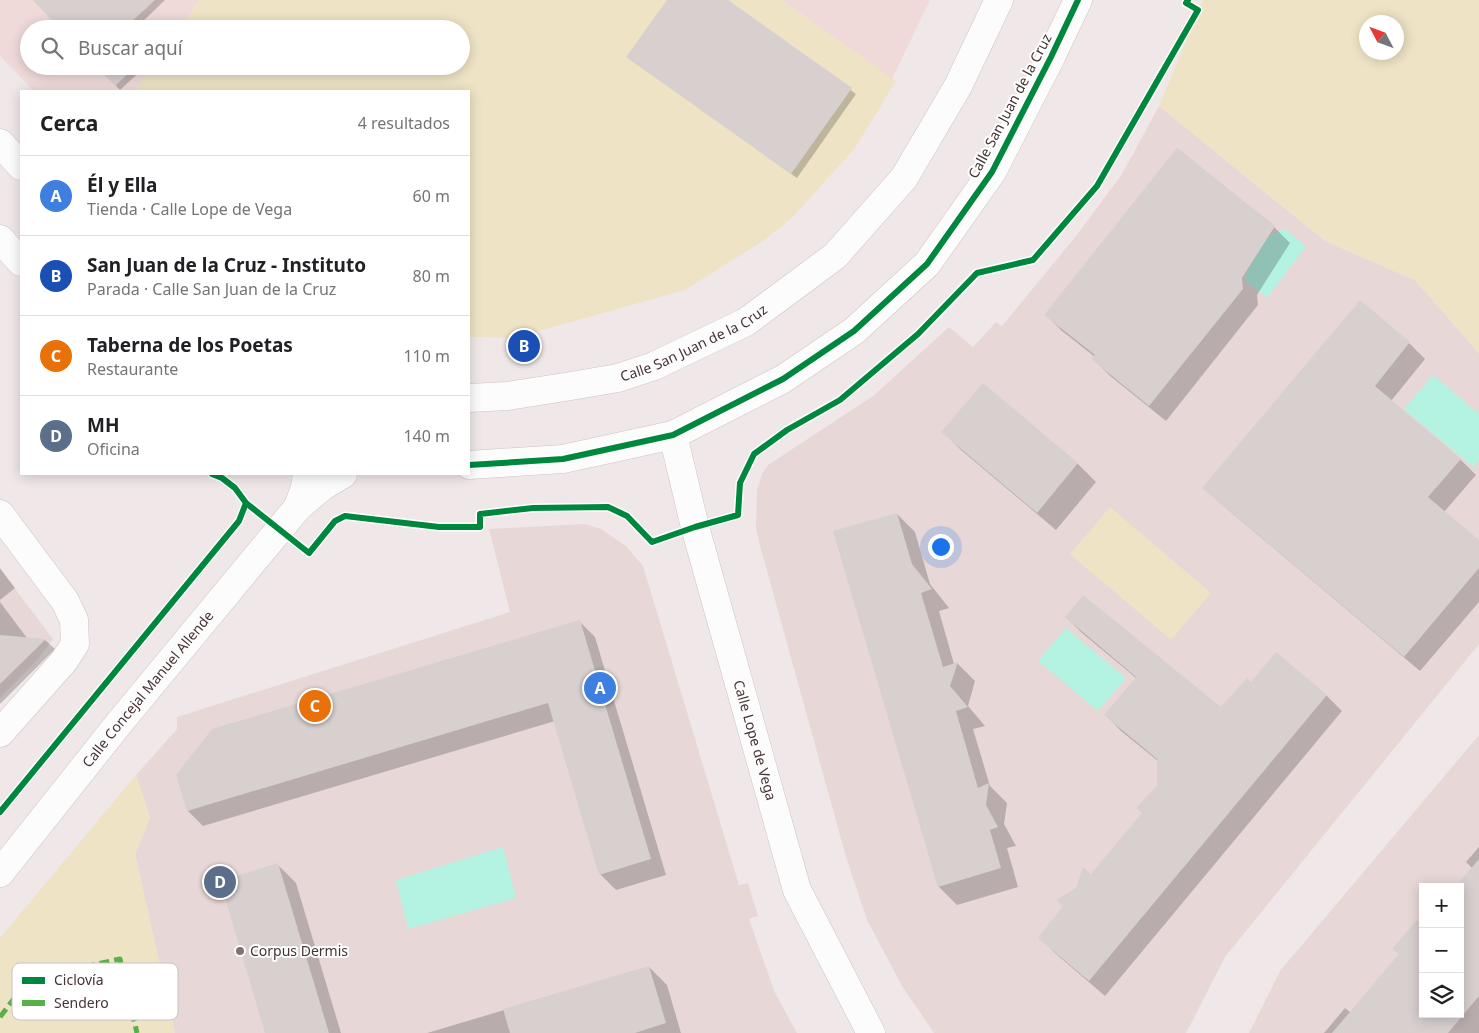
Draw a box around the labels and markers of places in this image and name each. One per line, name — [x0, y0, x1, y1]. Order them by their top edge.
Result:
pin: B — [508, 327, 540, 365]
pin: A — [584, 669, 616, 707]
pin: C — [299, 687, 331, 725]
pin: D — [204, 863, 236, 901]
place label: Corpus Dermis — [250, 941, 348, 960]
marker: Corpus Dermis — [234, 945, 246, 957]

